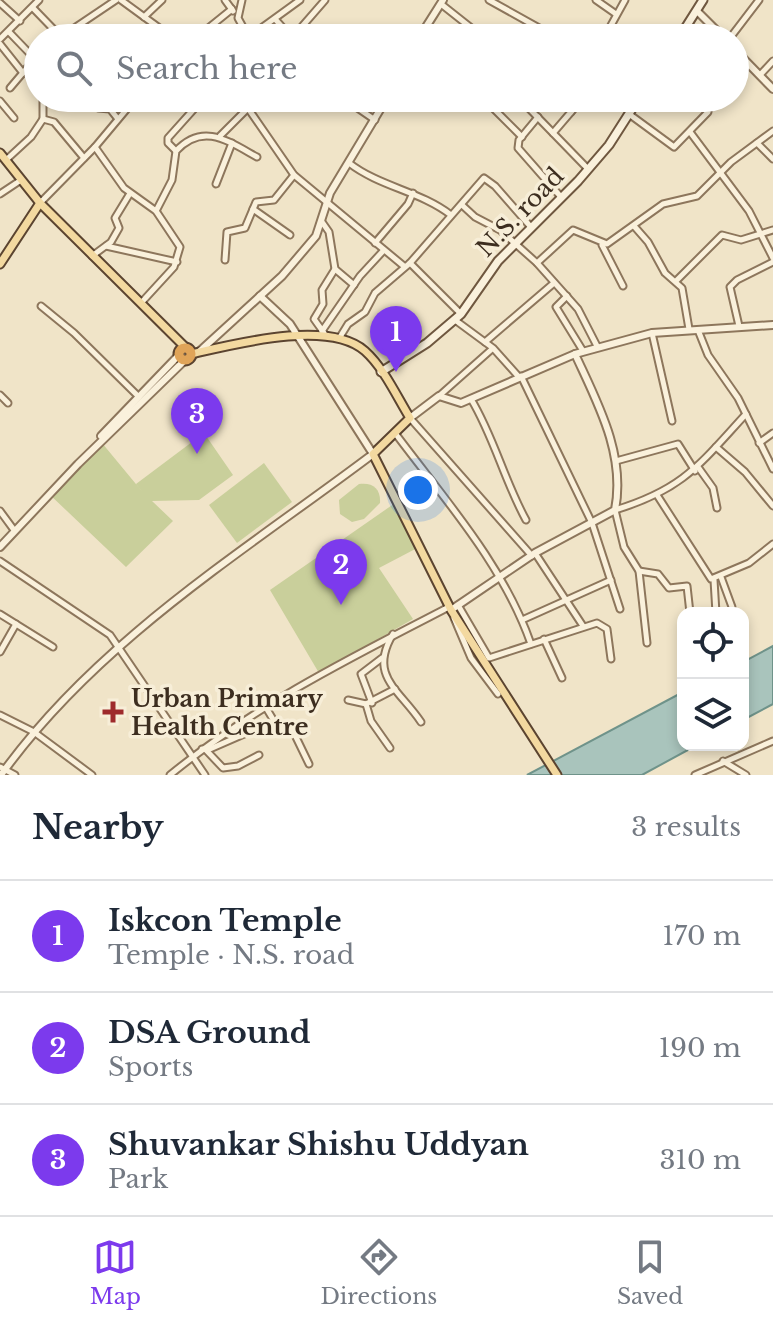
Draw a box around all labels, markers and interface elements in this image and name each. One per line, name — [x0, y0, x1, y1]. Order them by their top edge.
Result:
search box — [24, 24, 749, 112]
icon: search — [52, 46, 96, 90]
text: Search here — [116, 50, 297, 87]
street label: N.S. road — [470, 161, 570, 263]
pin: 1 — [370, 306, 422, 372]
pin: 3 — [171, 388, 223, 454]
your location — [398, 470, 438, 510]
pin: 2 — [315, 539, 367, 605]
map controls — [677, 607, 749, 751]
button: locate — [677, 607, 749, 679]
button: layers — [677, 679, 749, 751]
place label: Urban Primary Health Centre — [131, 684, 323, 741]
marker: Urban Primary Health Centre — [102, 701, 124, 723]
text: Nearby — [32, 806, 164, 848]
text: 3 results — [631, 811, 741, 843]
text: Iskcon Temple — [108, 902, 342, 939]
text: 1 — [52, 920, 64, 952]
text: 170 m — [662, 920, 741, 952]
text: Temple · N.S. road — [108, 939, 354, 971]
text: DSA Ground — [108, 1014, 311, 1051]
text: 2 — [50, 1032, 66, 1064]
text: 190 m — [659, 1032, 741, 1064]
text: Sports — [108, 1051, 193, 1083]
text: Shuvankar Shishu Uddyan — [108, 1126, 529, 1163]
text: 3 — [50, 1144, 66, 1176]
text: 310 m — [659, 1144, 741, 1176]
text: Park — [108, 1163, 168, 1195]
tab: Map — [90, 1235, 141, 1310]
tab: Directions — [320, 1235, 437, 1310]
tab: Saved — [617, 1235, 683, 1310]

